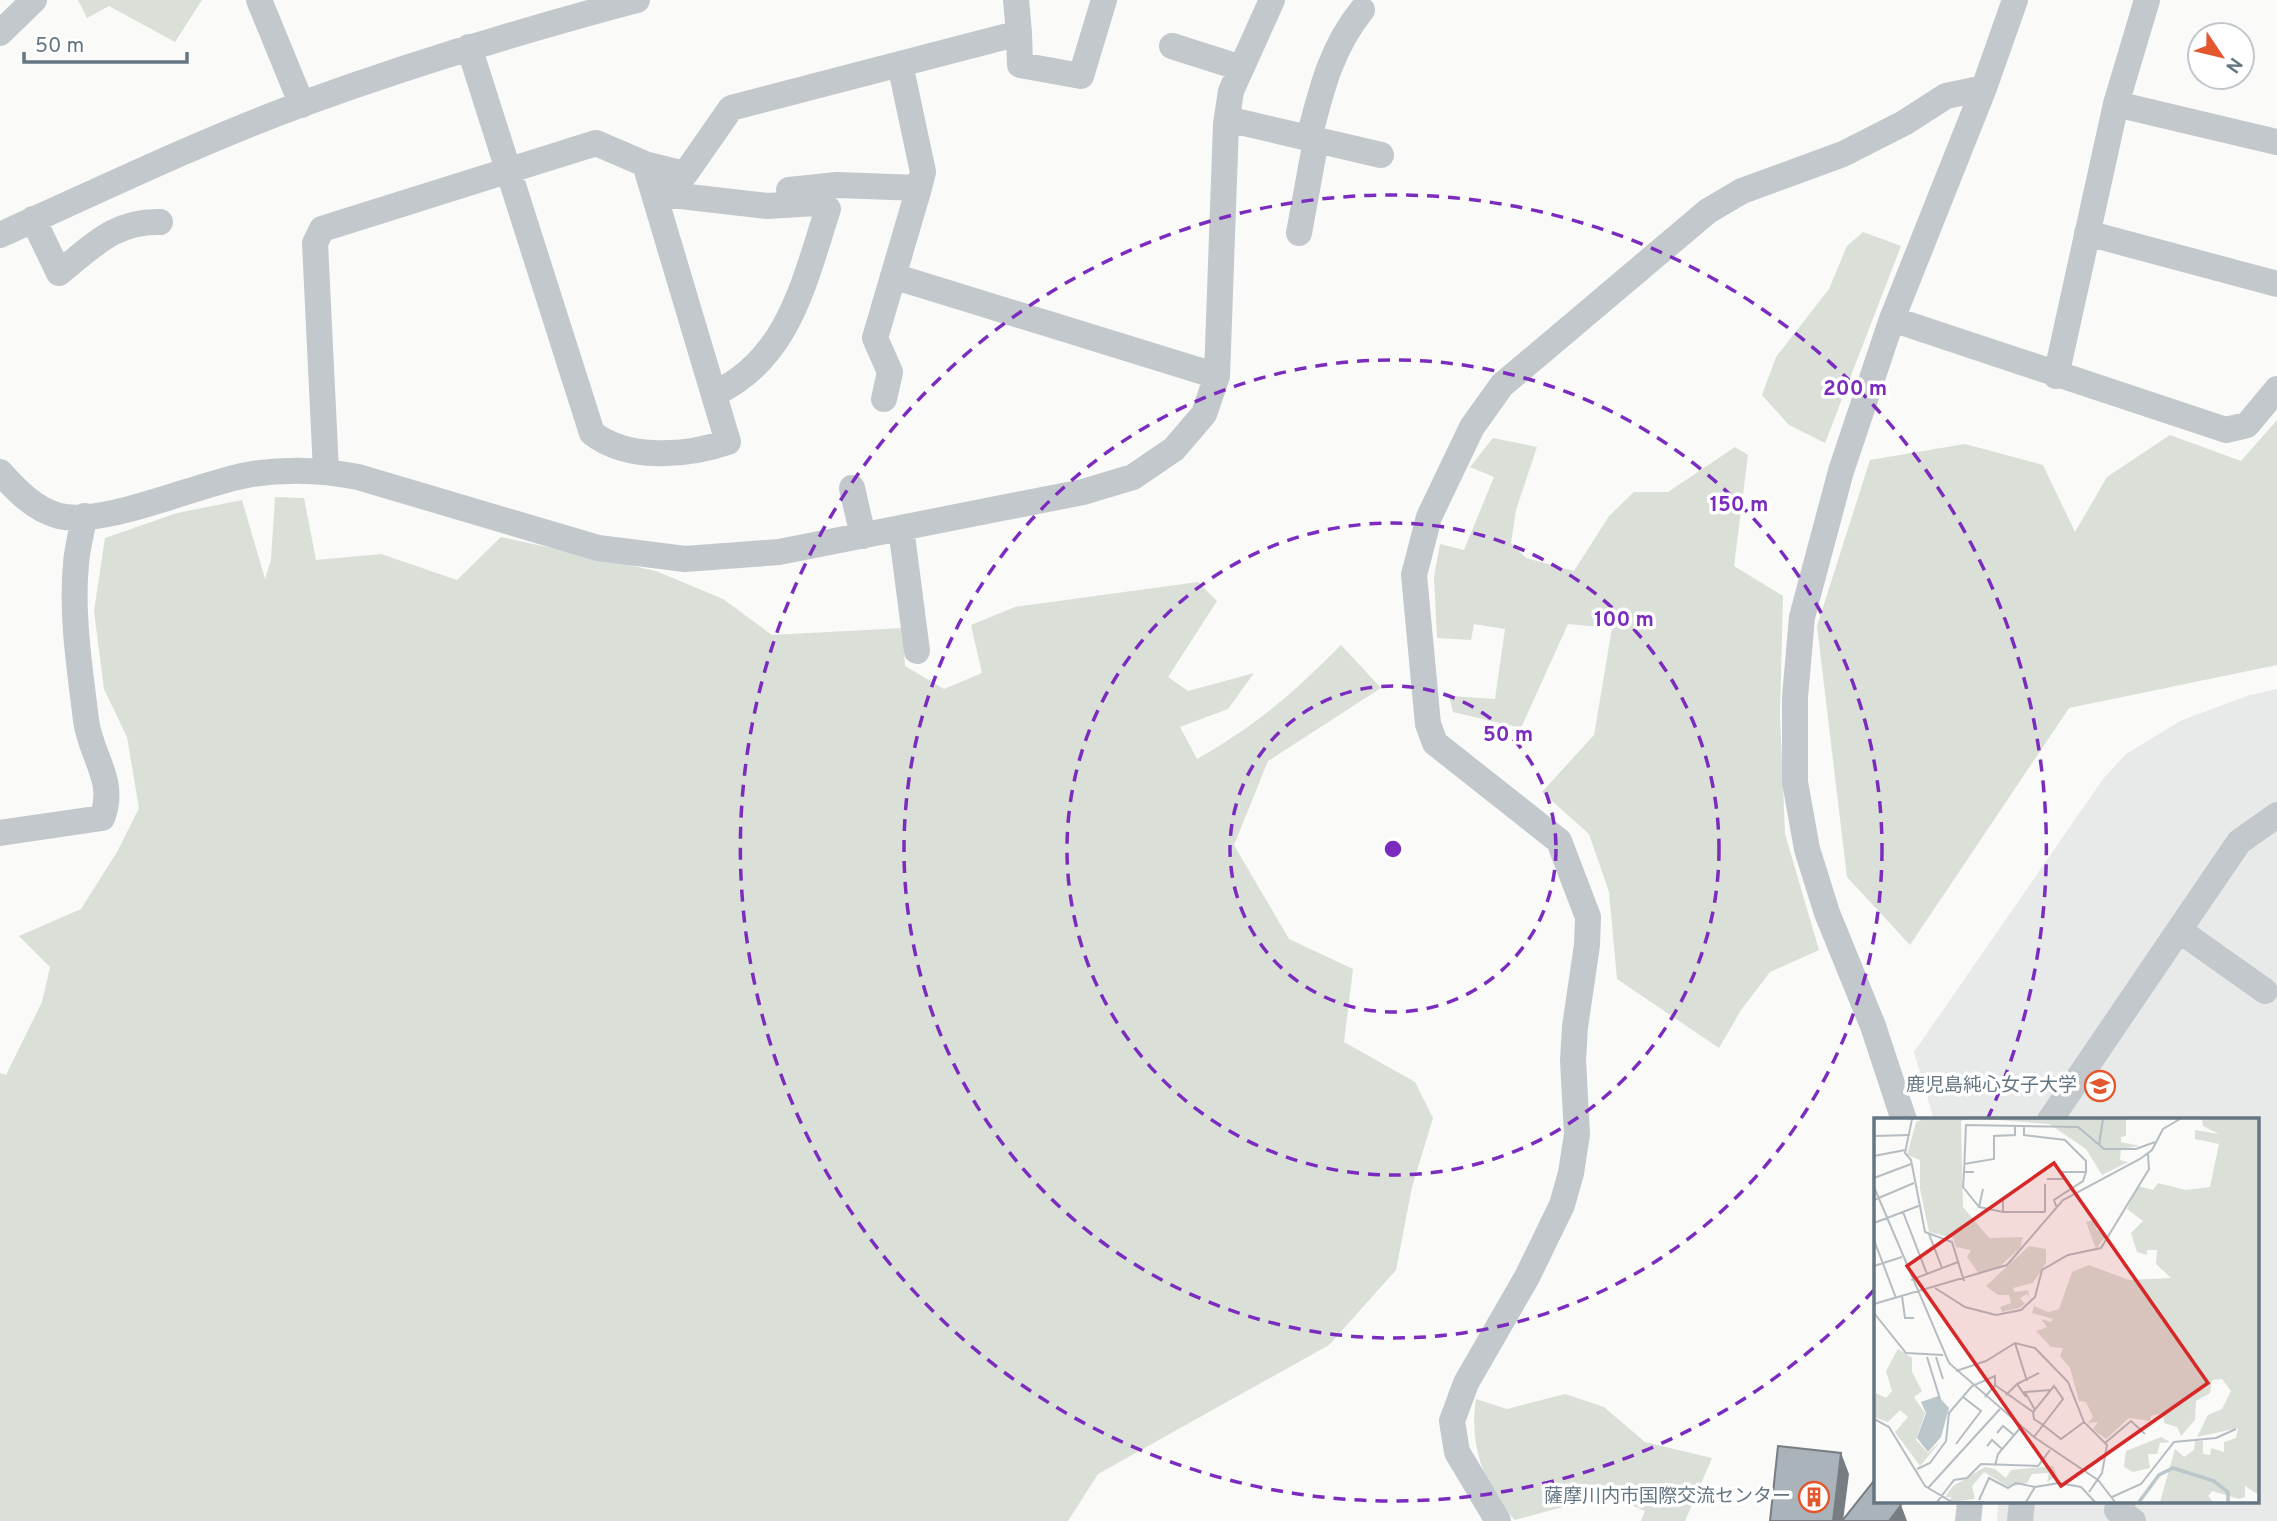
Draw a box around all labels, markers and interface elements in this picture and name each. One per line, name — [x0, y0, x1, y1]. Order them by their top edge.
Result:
scale bar — [24, 21, 187, 65]
north arrow — [2186, 21, 2256, 91]
text: 50 m — [35, 33, 84, 60]
text: N — [2220, 52, 2247, 77]
text: 200 m — [1823, 376, 1887, 403]
text: 150 m — [1710, 492, 1768, 519]
text: 100 m — [1594, 607, 1654, 634]
text: 50 m — [1483, 722, 1533, 749]
centre of rings — [1381, 837, 1405, 861]
school or university icon: 鹿児島純心女子大学 — [2083, 1069, 2117, 1103]
place label: 鹿児島純心女子大学 — [1906, 1074, 2077, 1098]
inset map — [1874, 1118, 2260, 1504]
building icon: 薩摩川内市国際交流センター — [1797, 1480, 1831, 1514]
place label: 薩摩川内市国際交流センター — [1544, 1485, 1791, 1509]

